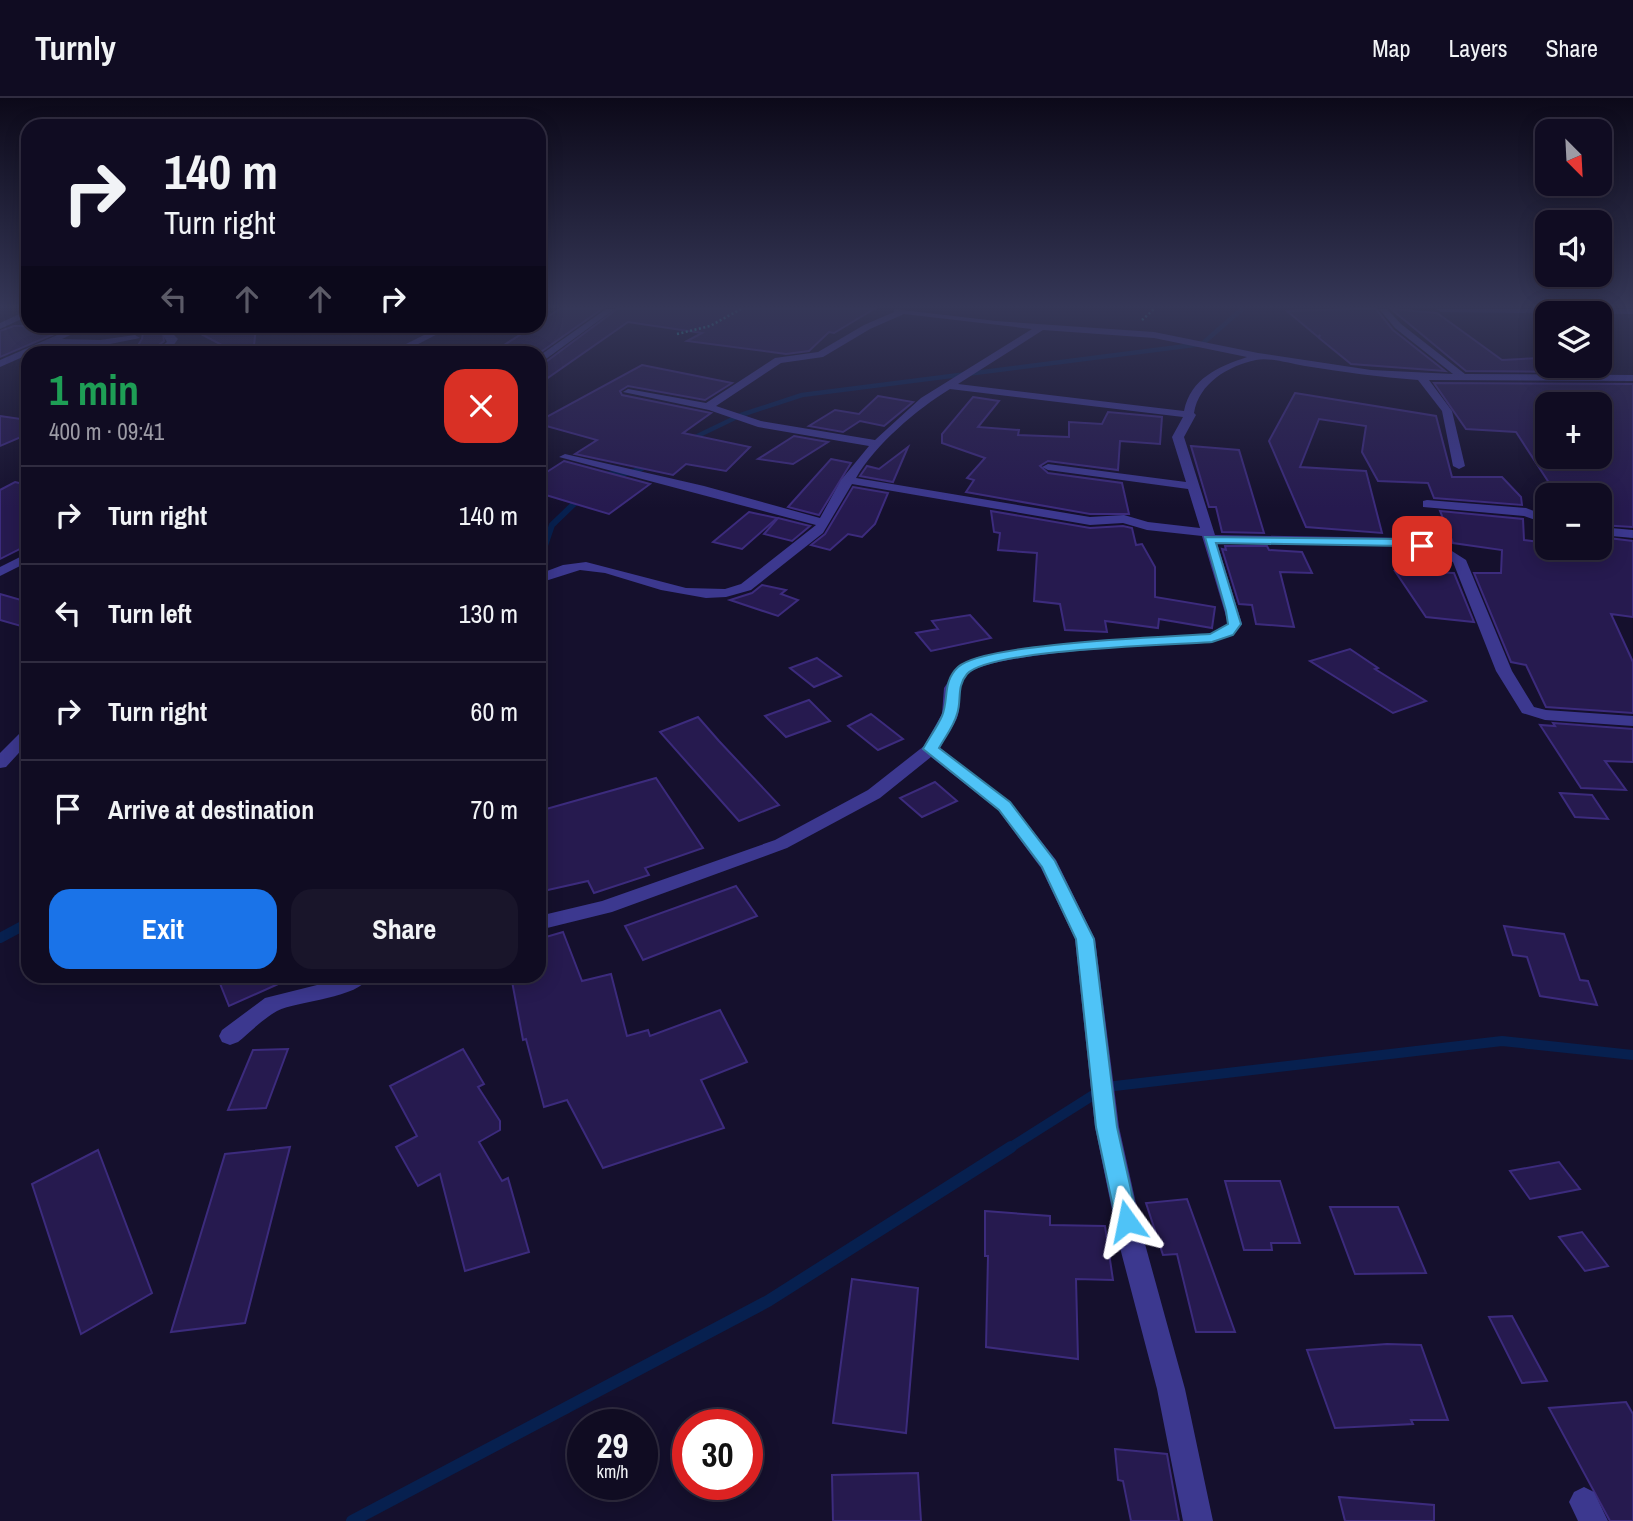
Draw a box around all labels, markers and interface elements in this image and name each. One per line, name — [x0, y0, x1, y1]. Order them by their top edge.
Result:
text: Turnly — [35, 26, 116, 70]
text: Map — [1372, 32, 1410, 64]
text: Layers — [1448, 32, 1507, 64]
text: Share — [1545, 32, 1598, 64]
north arrow — [1535, 119, 1612, 196]
map controls — [1535, 119, 1612, 560]
text: 140 m — [164, 138, 278, 204]
icon: right — [49, 147, 140, 238]
text: Turn right — [164, 201, 276, 244]
button: sound — [1535, 210, 1612, 287]
icon: left — [155, 280, 193, 318]
icon: ahead — [228, 280, 266, 318]
icon: ahead — [301, 280, 339, 318]
icon: right — [374, 280, 412, 318]
button: layers — [1535, 301, 1612, 378]
text: 1 min — [49, 362, 139, 418]
button: close — [444, 369, 518, 443]
button: + — [1535, 392, 1612, 469]
text: 400 m · 09:41 — [49, 416, 164, 447]
button: − — [1535, 483, 1612, 560]
icon: right — [49, 496, 87, 534]
text: Turn right — [108, 498, 207, 533]
text: 140 m — [459, 498, 518, 533]
pin — [1392, 516, 1452, 576]
icon: arrive — [1403, 527, 1441, 565]
icon: left — [49, 594, 87, 632]
text: Turn left — [108, 596, 192, 631]
text: 130 m — [459, 596, 518, 631]
icon: right — [49, 692, 87, 730]
text: Turn right — [108, 694, 207, 729]
text: 60 m — [471, 694, 518, 729]
icon: arrive — [49, 790, 87, 828]
text: Arrive at destination — [108, 792, 314, 827]
text: 70 m — [471, 792, 518, 827]
button: Exit — [49, 889, 277, 969]
button: Share — [291, 889, 518, 969]
position arrow — [1090, 1184, 1164, 1258]
speed limit sign: 30 — [672, 1409, 763, 1500]
text: 29 — [597, 1422, 628, 1469]
text: km/h — [597, 1459, 629, 1484]

